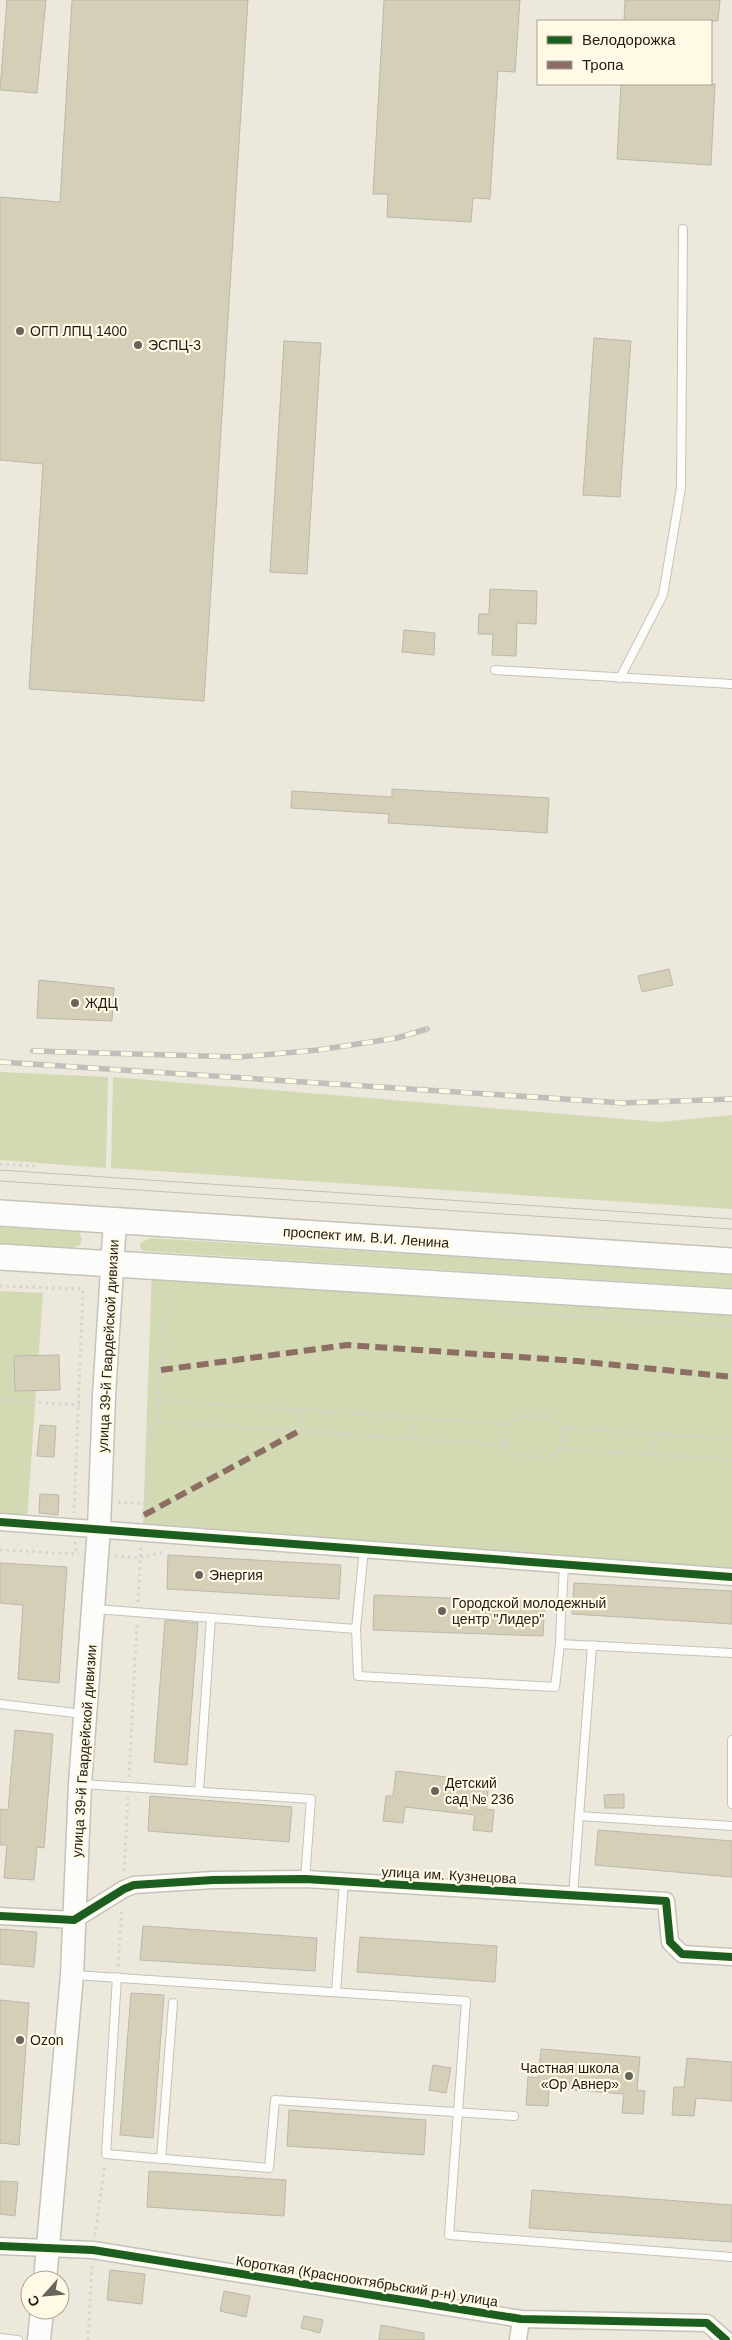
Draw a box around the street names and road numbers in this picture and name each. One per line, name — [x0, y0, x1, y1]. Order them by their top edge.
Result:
street label: проспект им. В.И. Ленина — [282, 1223, 450, 1251]
street label: улица 39-й Гвардейской дивизии — [94, 1239, 122, 1453]
street label: улица 39-й Гвардейской дивизии — [69, 1644, 99, 1858]
street label: улица им. Кузнецова — [381, 1863, 517, 1887]
street label: Короткая (Краснооктябрьский р-н) улица — [235, 2252, 499, 2310]

